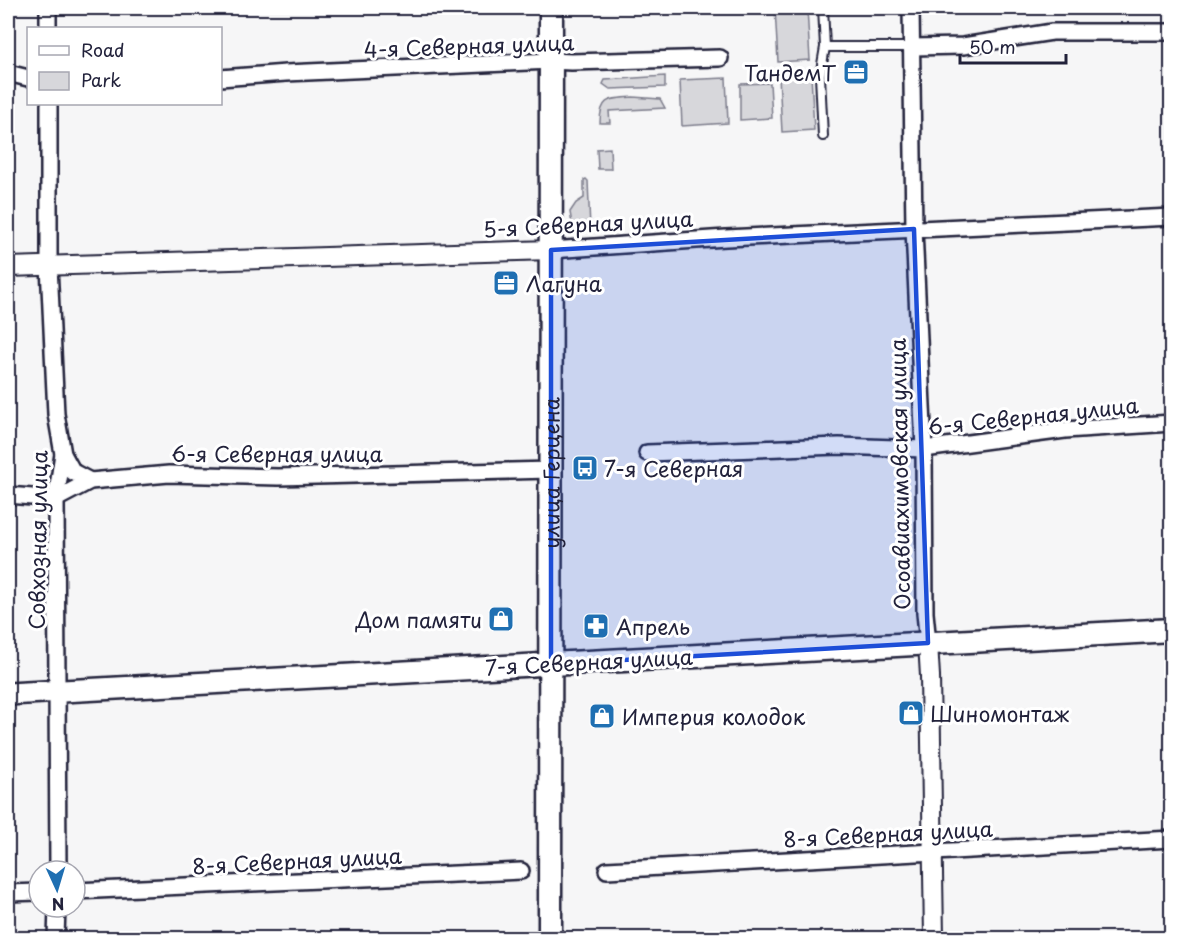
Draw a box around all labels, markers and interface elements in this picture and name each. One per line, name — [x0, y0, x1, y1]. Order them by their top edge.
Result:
street label: 4-я Северная улица — [363, 25, 576, 65]
legend — [27, 27, 222, 105]
scale bar — [960, 27, 1066, 65]
text: 50 m — [969, 33, 1016, 60]
text: Road — [81, 36, 125, 63]
place label: ТандемТ — [744, 56, 837, 88]
office icon: ТандемТ — [841, 57, 871, 87]
text: Park — [81, 66, 121, 93]
street label: 5-я Северная улица — [482, 201, 695, 244]
place label: Лагуна — [526, 267, 602, 299]
office icon: Лагуна — [491, 268, 521, 298]
street label: Осоавиахимовская улица — [881, 337, 917, 610]
street label: 6-я Северная улица — [926, 388, 1141, 442]
street label: улица Герцена — [534, 397, 567, 549]
street label: 6-я Северная улица — [171, 437, 383, 469]
street label: Совхозная улица — [19, 449, 55, 630]
place label: 7-я Северная — [604, 452, 743, 484]
bus stop icon: 7-я Северная — [570, 453, 600, 483]
place label: Дом памяти — [355, 603, 482, 635]
shop icon: Дом памяти — [486, 604, 516, 634]
place label: Апрель — [616, 610, 690, 642]
pharmacy icon: Апрель — [581, 611, 611, 641]
street label: 7-я Северная улица — [484, 640, 694, 682]
place label: Шиномонтаж — [930, 697, 1070, 729]
shop icon: Шиномонтаж — [896, 698, 926, 728]
place label: Империя колодок — [622, 700, 806, 732]
shop icon: Империя колодок — [587, 701, 617, 731]
street label: 8-я Северная улица — [782, 811, 994, 854]
street label: 8-я Северная улица — [191, 838, 403, 881]
north arrow — [27, 859, 87, 919]
text: N — [51, 893, 65, 917]

